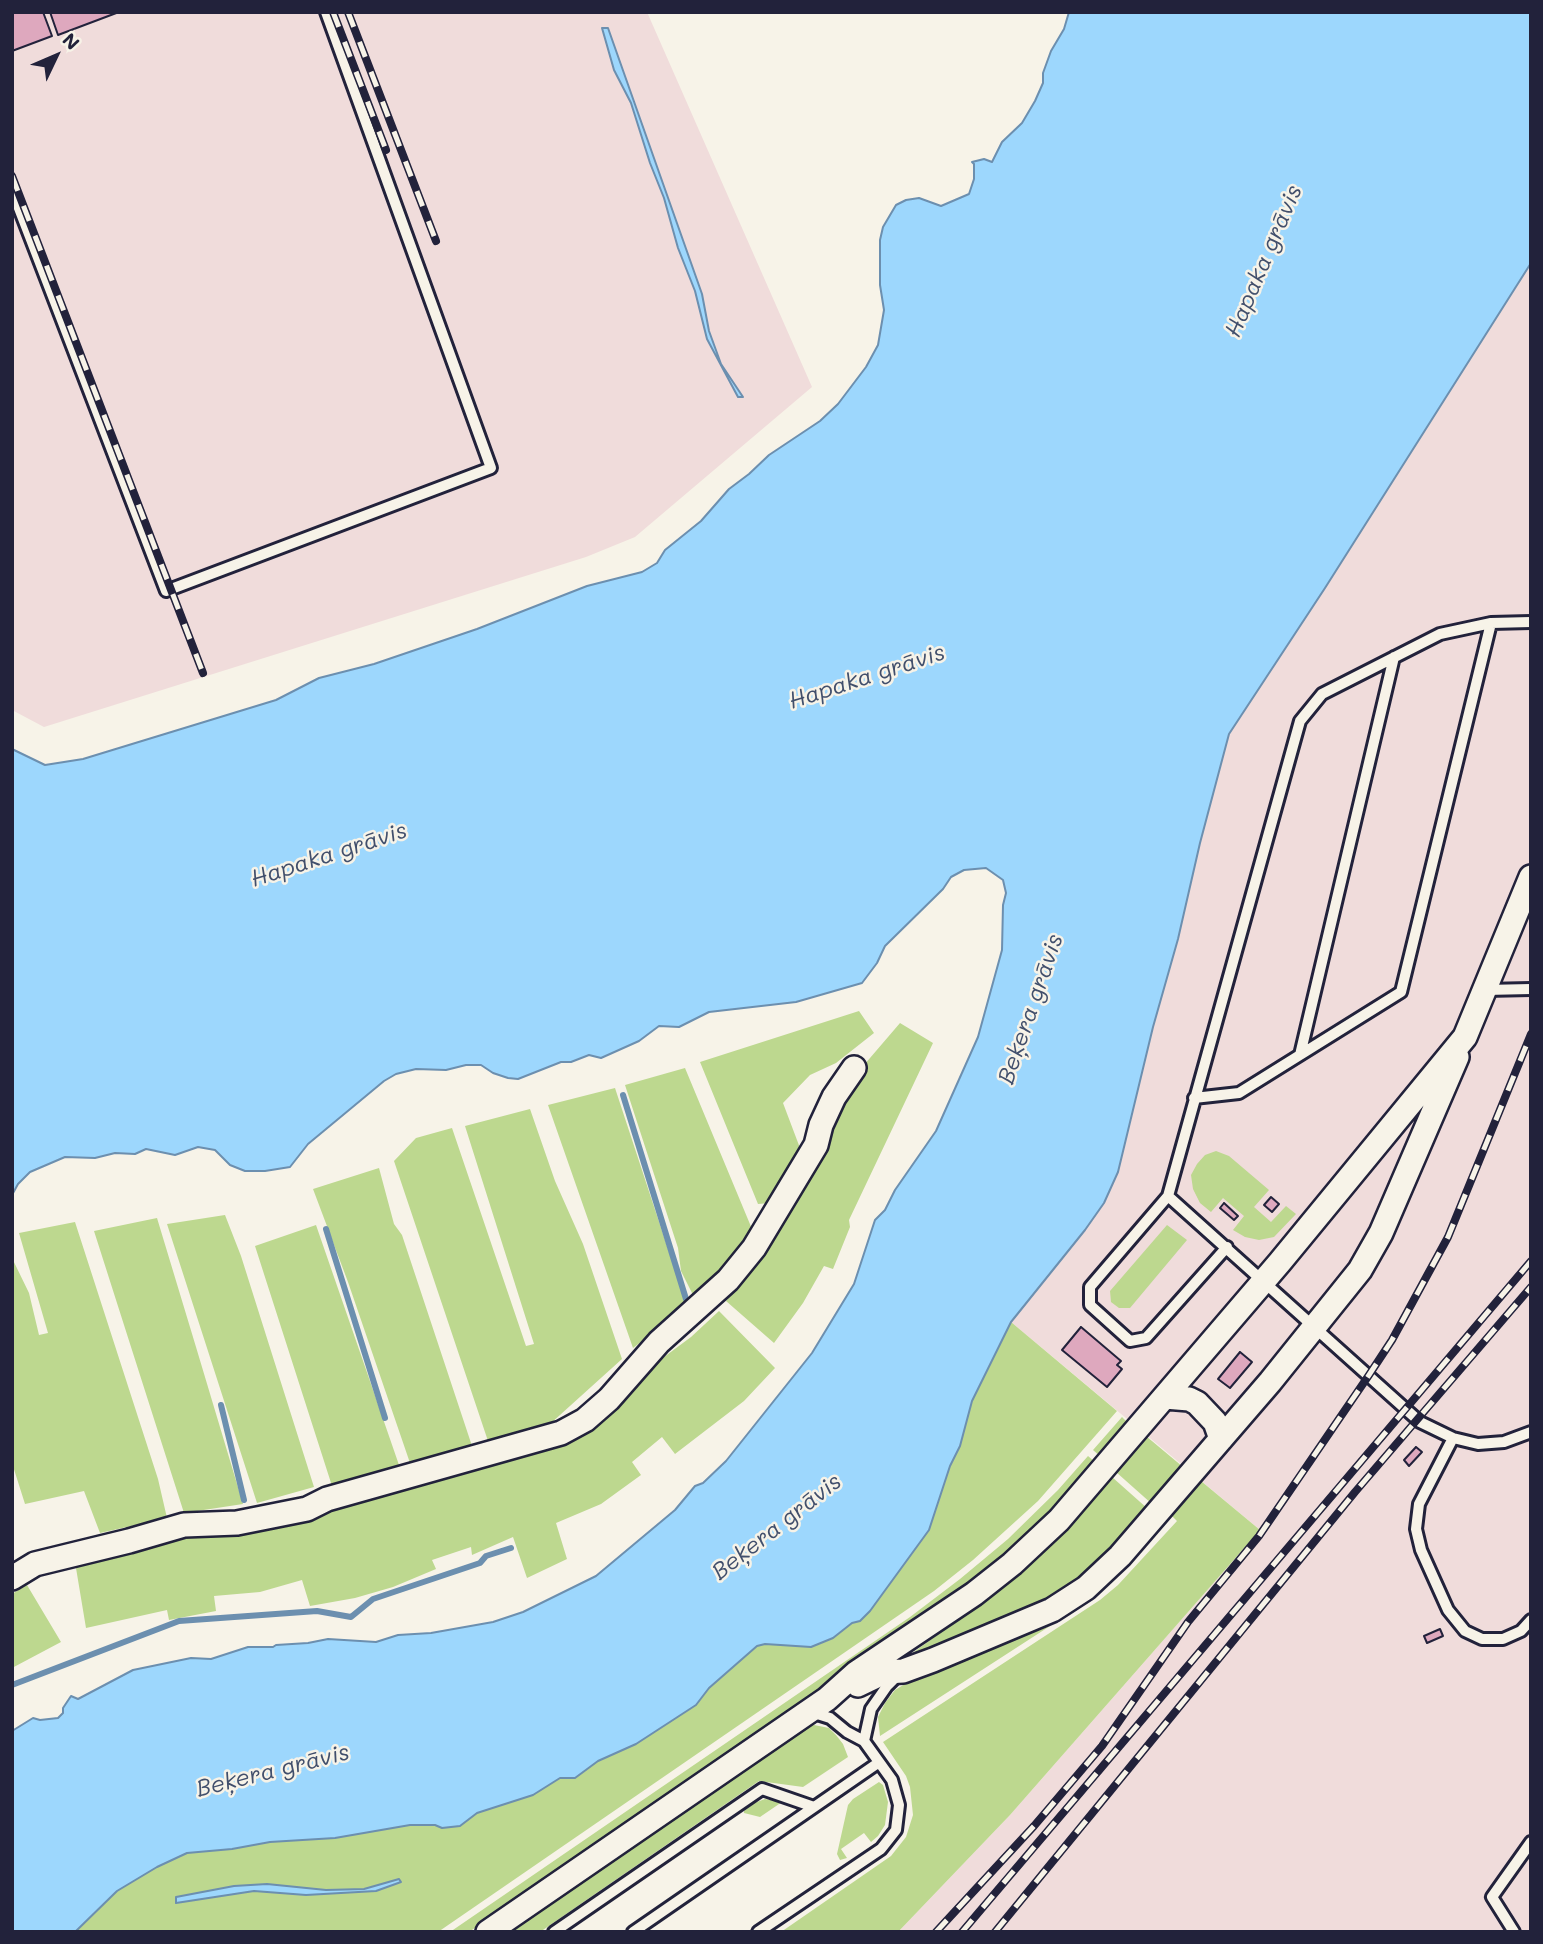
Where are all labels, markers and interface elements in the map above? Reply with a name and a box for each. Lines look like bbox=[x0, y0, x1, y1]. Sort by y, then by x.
north arrow bbox=[21, 21, 91, 91]
text: N bbox=[57, 27, 85, 55]
water label: Hapaka grāvis bbox=[1220, 181, 1308, 341]
water label: Hapaka grāvis bbox=[785, 639, 949, 715]
water label: Hapaka grāvis bbox=[247, 817, 411, 893]
water label: Beķera grāvis bbox=[992, 930, 1070, 1088]
water label: Beķera grāvis bbox=[707, 1468, 847, 1586]
water label: Beķera grāvis bbox=[194, 1739, 352, 1803]

